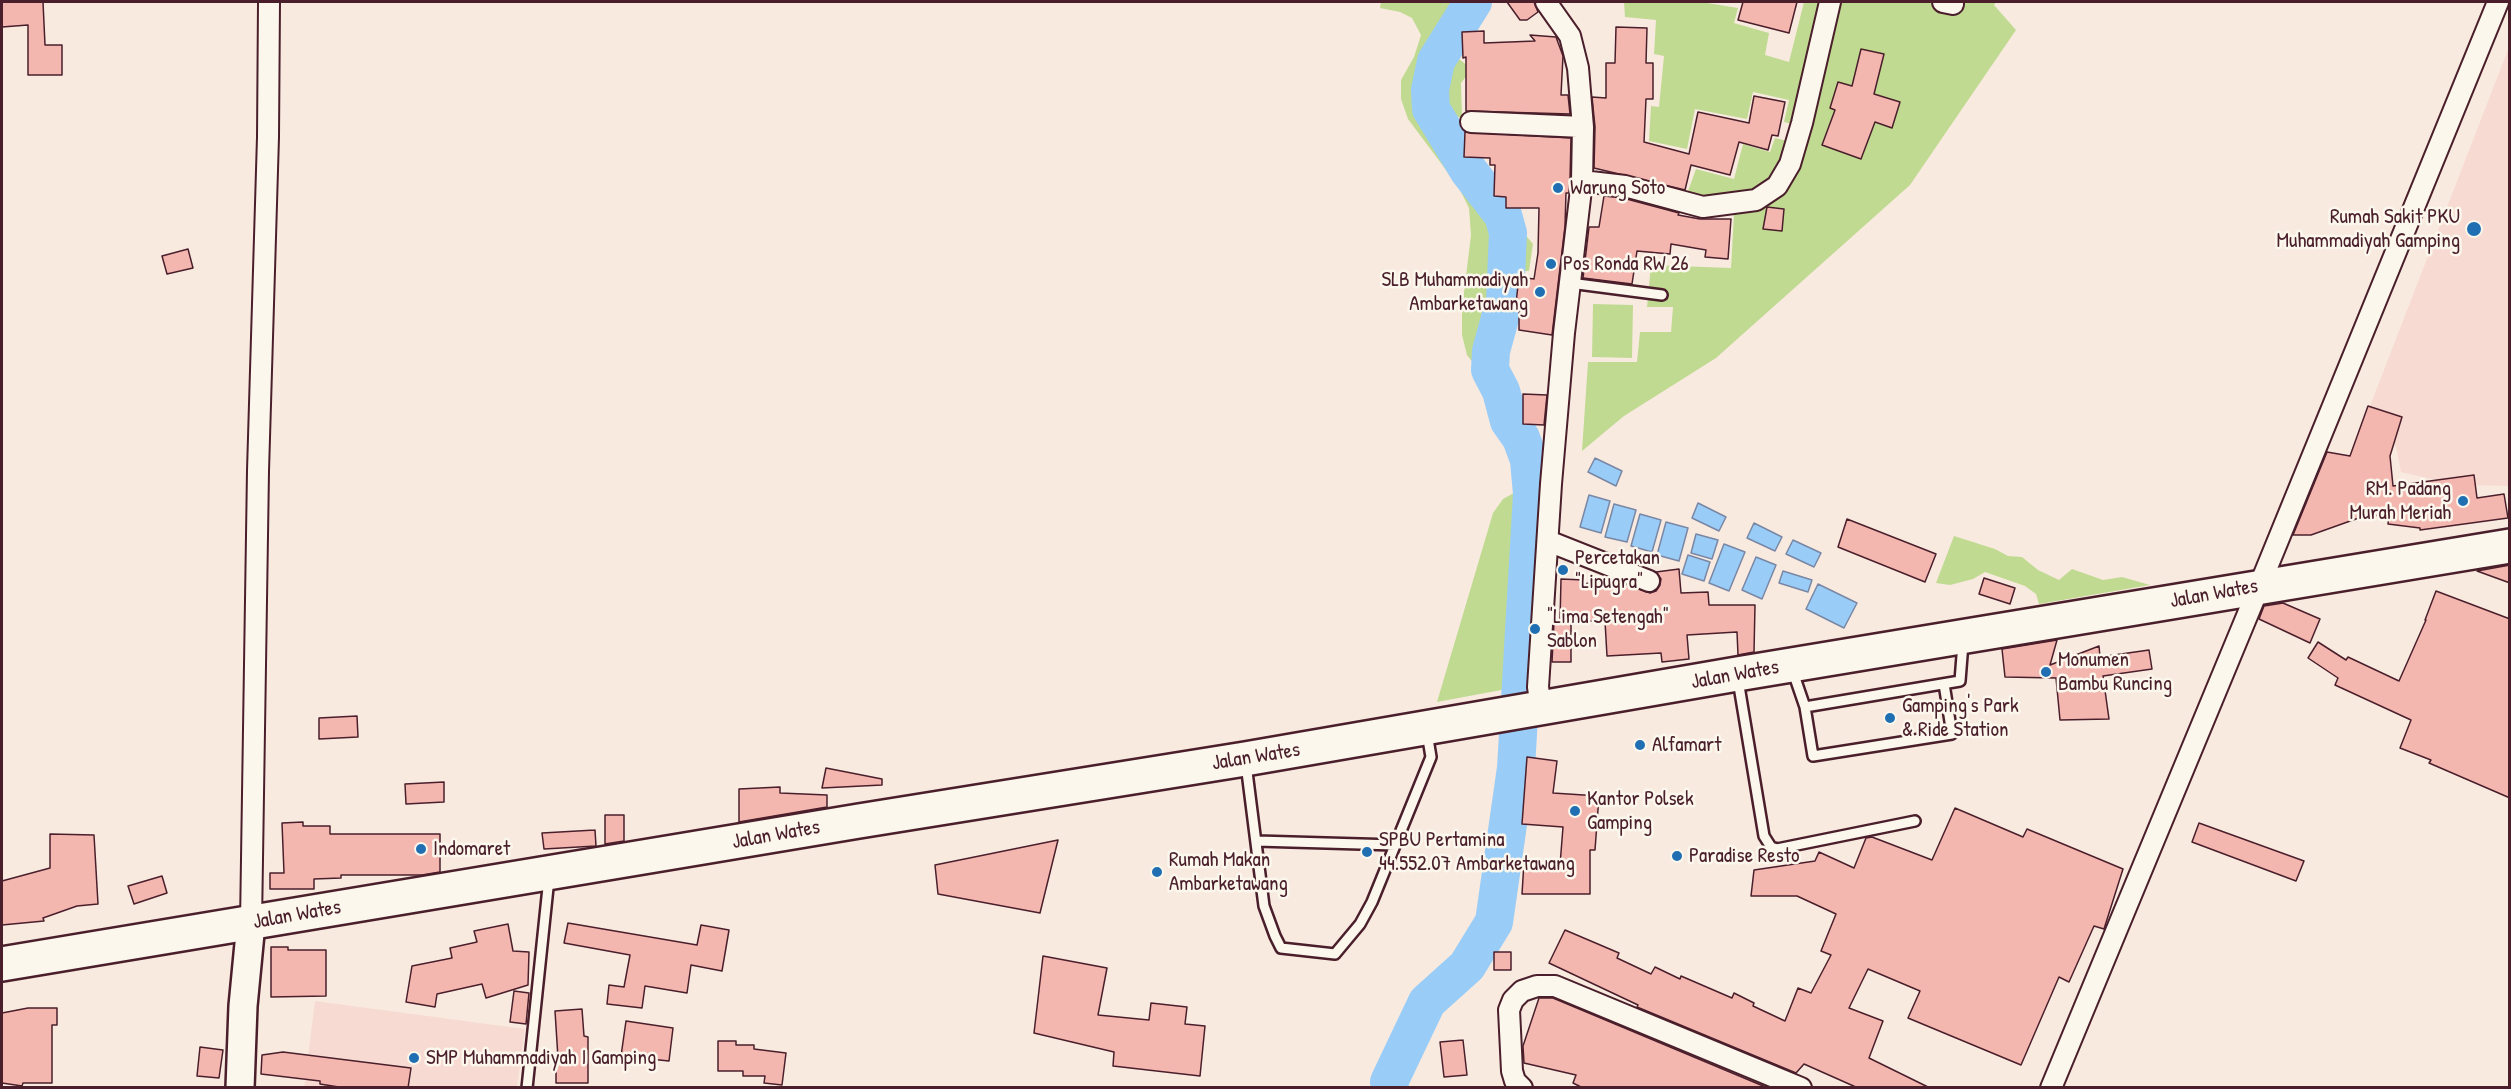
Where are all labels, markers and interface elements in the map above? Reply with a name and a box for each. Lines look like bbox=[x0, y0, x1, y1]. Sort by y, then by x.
place label: Warung Soto bbox=[1570, 175, 1665, 201]
marker: Warung Soto bbox=[1551, 181, 1565, 195]
place label: Rumah Sakit PKU Muhammadiyah Gamping bbox=[2276, 204, 2460, 254]
marker: Rumah Sakit PKU Muhammadiyah Gamping bbox=[2465, 220, 2483, 238]
place label: Pos Ronda RW 26 bbox=[1563, 251, 1689, 277]
marker: Pos Ronda RW 26 bbox=[1544, 257, 1558, 271]
place label: SLB Muhammadiyah Ambarketawang bbox=[1382, 267, 1528, 317]
marker: SLB Muhammadiyah Ambarketawang bbox=[1533, 285, 1547, 299]
place label: RM. Padang Murah Meriah bbox=[2349, 476, 2451, 526]
marker: RM. Padang Murah Meriah bbox=[2456, 494, 2470, 508]
place label: Percetakan "Lipugra" bbox=[1575, 545, 1660, 595]
marker: Percetakan "Lipugra" bbox=[1556, 563, 1570, 577]
street label: Jalan Wates bbox=[2168, 574, 2260, 614]
place label: "Lima Setengah" Sablon bbox=[1547, 604, 1669, 654]
marker: "Lima Setengah" Sablon bbox=[1528, 622, 1542, 636]
place label: Monumen Bambu Runcing bbox=[2058, 647, 2172, 697]
street label: Jalan Wates bbox=[1689, 655, 1781, 695]
marker: Monumen Bambu Runcing bbox=[2039, 665, 2053, 679]
place label: Gamping's Park & Ride Station bbox=[1902, 693, 2019, 743]
marker: Gamping's Park & Ride Station bbox=[1883, 711, 1897, 725]
place label: Alfamart bbox=[1652, 732, 1721, 758]
street label: Jalan Wates bbox=[1210, 738, 1302, 776]
marker: Alfamart bbox=[1633, 738, 1647, 752]
place label: Kantor Polsek Gamping bbox=[1587, 786, 1694, 836]
marker: Kantor Polsek Gamping bbox=[1568, 804, 1582, 818]
street label: Jalan Wates bbox=[730, 815, 822, 855]
place label: SPBU Pertamina 44.552.07 Ambarketawang bbox=[1379, 827, 1575, 877]
place label: Indomaret bbox=[433, 836, 510, 862]
marker: Indomaret bbox=[414, 842, 428, 856]
place label: Paradise Resto bbox=[1689, 843, 1799, 869]
marker: SPBU Pertamina 44.552.07 Ambarketawang bbox=[1360, 845, 1374, 859]
place label: Rumah Makan Ambarketawang bbox=[1169, 847, 1288, 897]
marker: Paradise Resto bbox=[1670, 849, 1684, 863]
marker: Rumah Makan Ambarketawang bbox=[1150, 865, 1164, 879]
street label: Jalan Wates bbox=[251, 895, 343, 935]
place label: SMP Muhammadiyah I Gamping bbox=[426, 1045, 656, 1071]
marker: SMP Muhammadiyah I Gamping bbox=[407, 1051, 421, 1065]

